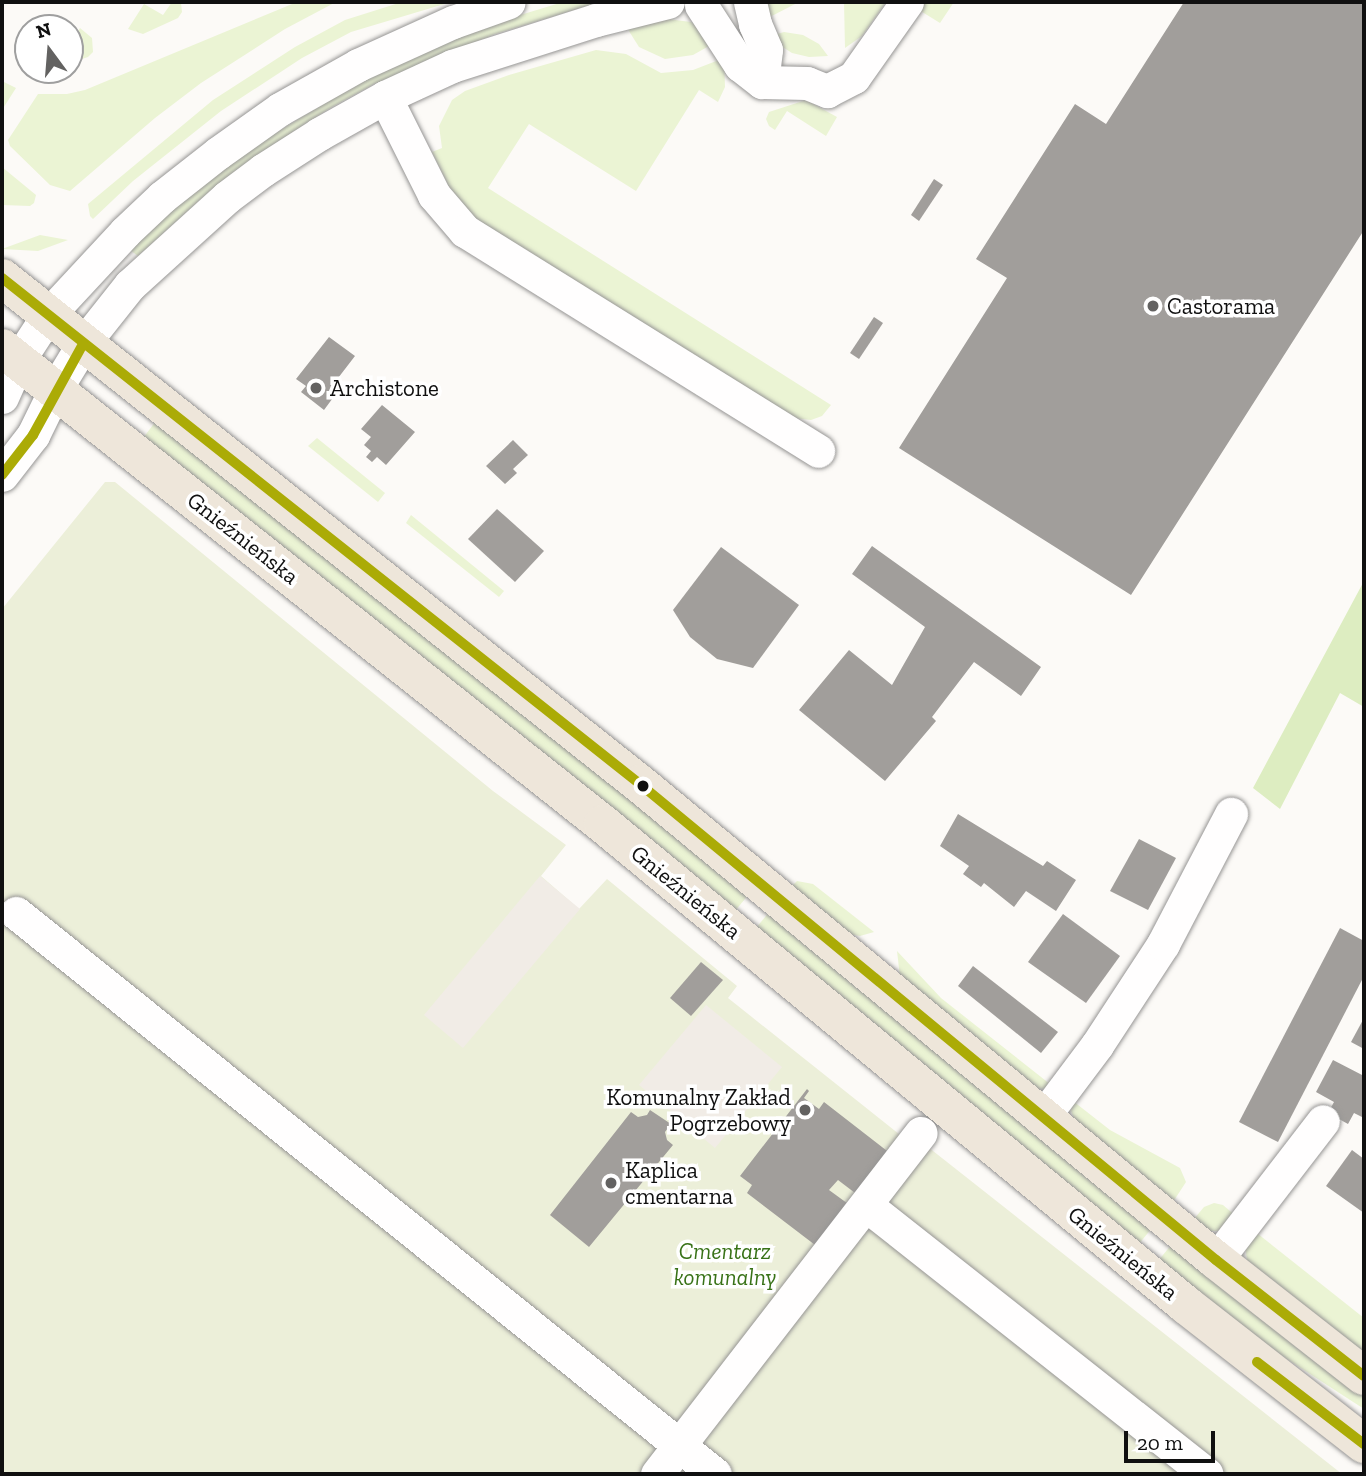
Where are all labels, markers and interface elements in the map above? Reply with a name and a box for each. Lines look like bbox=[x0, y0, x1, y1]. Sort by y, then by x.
north arrow bbox=[14, 14, 84, 84]
text: N bbox=[34, 17, 54, 43]
place label: Castorama bbox=[1167, 292, 1275, 320]
marker: Castorama bbox=[1145, 298, 1161, 314]
place label: Archistone bbox=[330, 374, 439, 402]
marker: Archistone bbox=[308, 380, 324, 396]
street label: Gnieźnieńska bbox=[182, 486, 304, 590]
unlabelled marker bbox=[636, 779, 650, 793]
street label: Gnieźnieńska bbox=[625, 839, 747, 945]
place label: Komunalny Zakład Pogrzebowy bbox=[606, 1083, 791, 1137]
marker: Komunalny Zakład Pogrzebowy bbox=[797, 1102, 813, 1118]
place label: Kaplica cmentarna bbox=[625, 1156, 733, 1210]
marker: Kaplica cmentarna bbox=[603, 1175, 619, 1191]
street label: Gnieźnieńska bbox=[1062, 1200, 1184, 1306]
park label: Cmentarz komunalny bbox=[674, 1237, 776, 1291]
scale bar bbox=[1128, 1416, 1219, 1460]
text: 20 m bbox=[1137, 1430, 1183, 1455]

